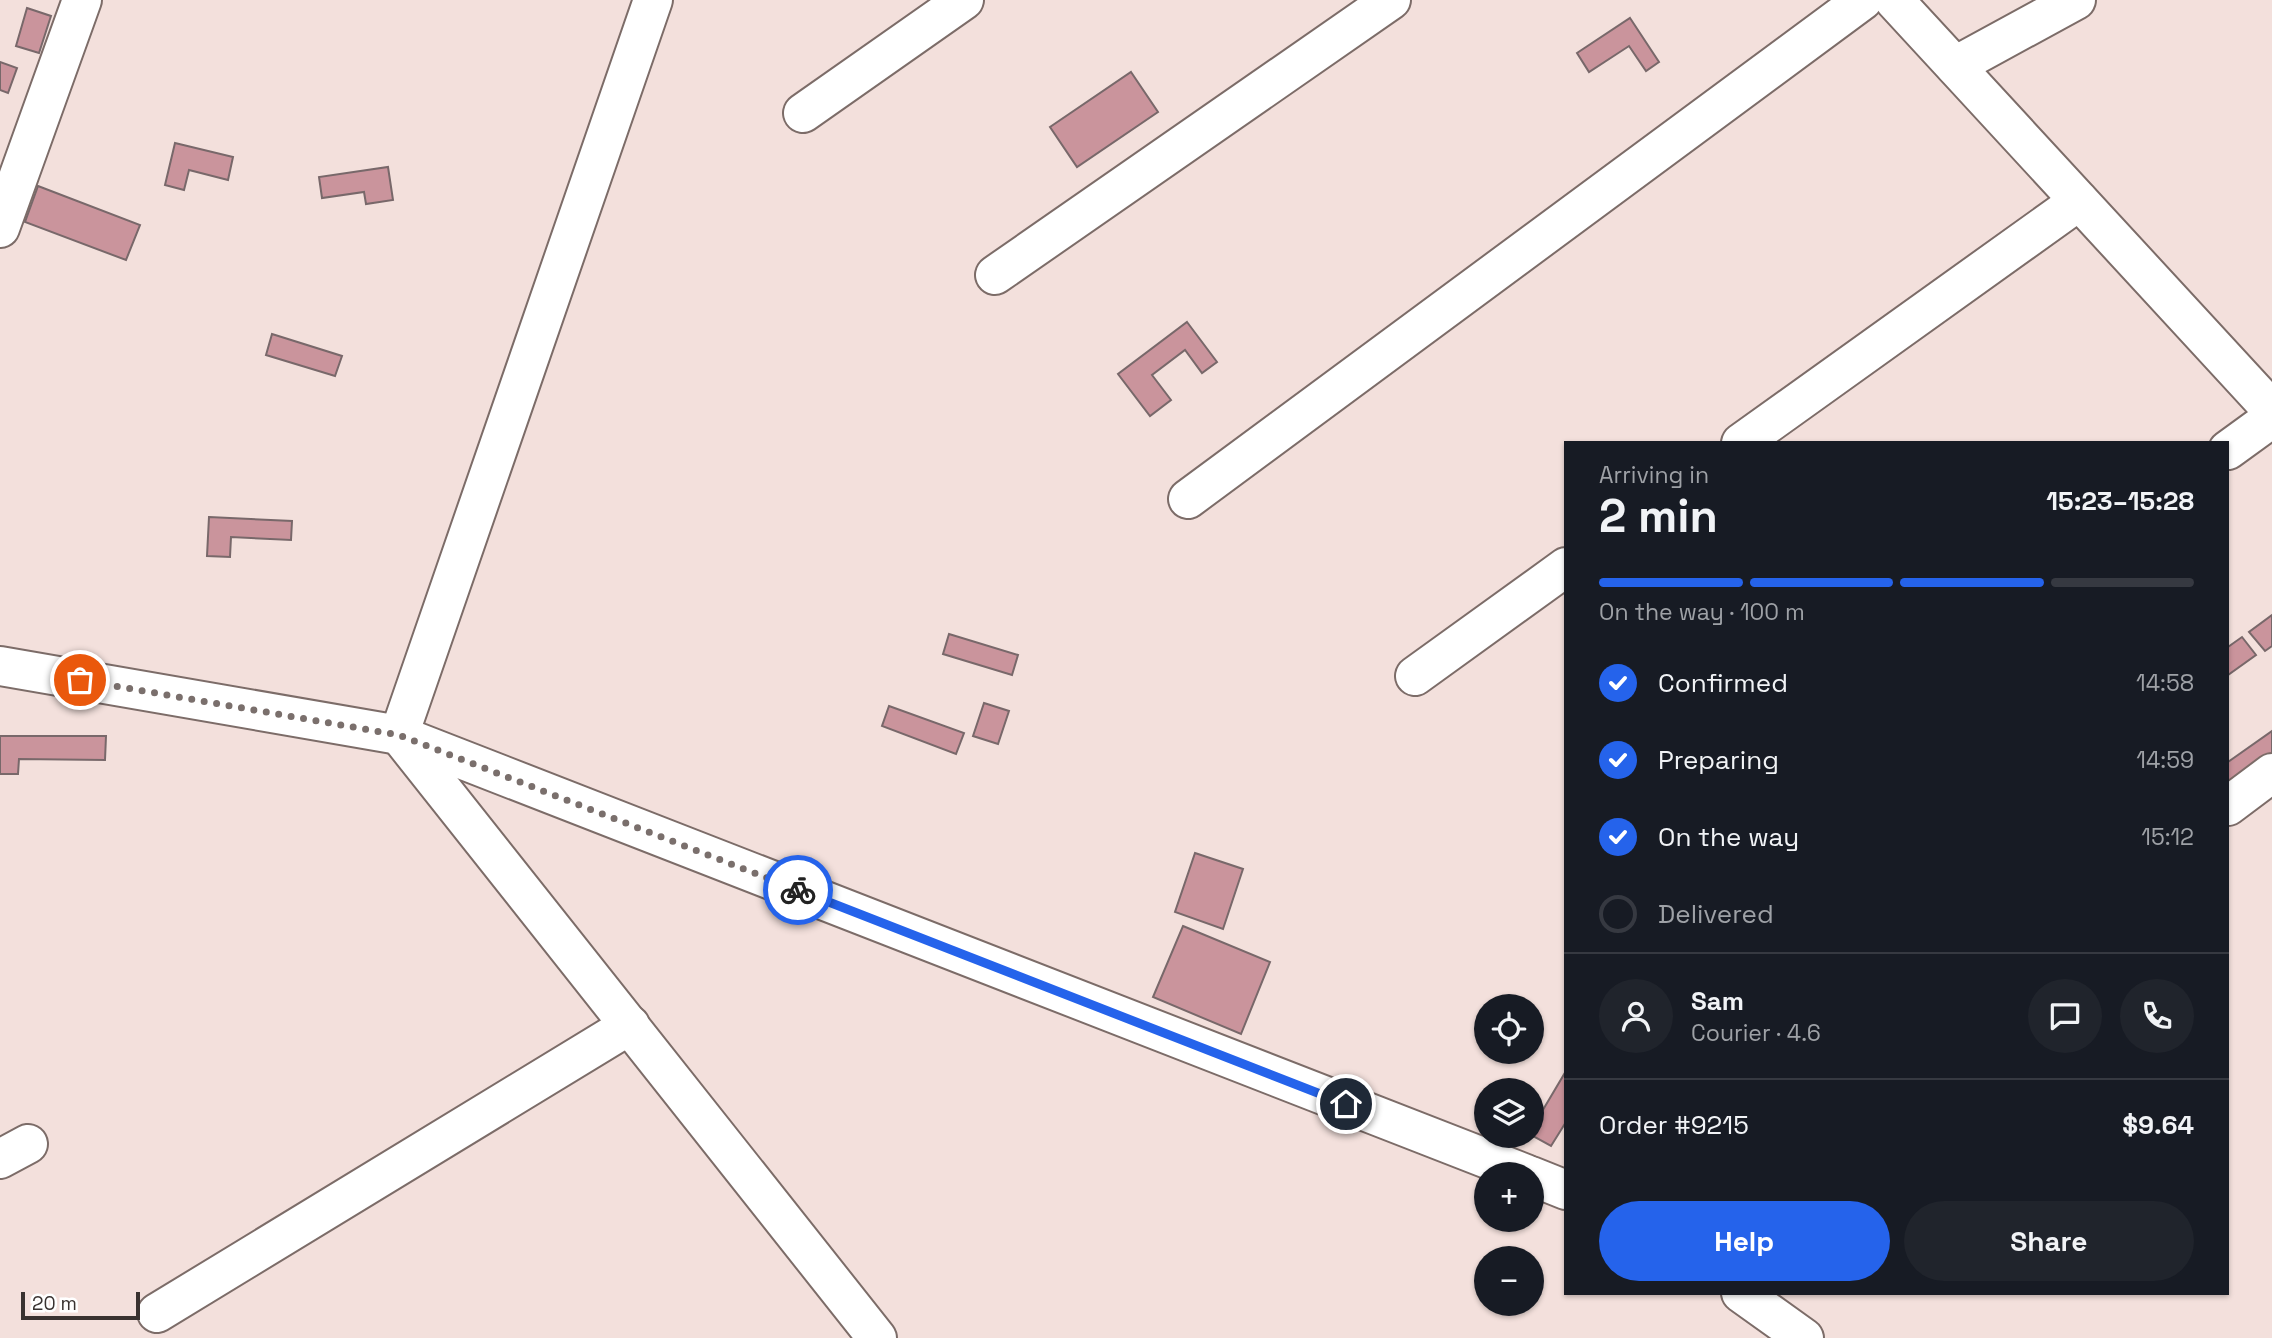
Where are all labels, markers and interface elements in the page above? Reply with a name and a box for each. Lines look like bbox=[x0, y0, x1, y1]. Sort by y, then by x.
text: Arriving in bbox=[1599, 460, 1709, 490]
text: 15:23–15:28 bbox=[2046, 484, 2194, 518]
text: 2 min bbox=[1599, 487, 1718, 545]
text: On the way · 100 m bbox=[1599, 597, 1805, 627]
pin bbox=[50, 650, 110, 710]
icon: bag bbox=[61, 661, 99, 699]
icon: check bbox=[1599, 664, 1637, 702]
text: Confirmed bbox=[1658, 666, 1788, 700]
text: 14:58 bbox=[2136, 668, 2194, 698]
icon: check bbox=[1599, 741, 1637, 779]
text: Preparing bbox=[1658, 743, 1779, 777]
text: 14:59 bbox=[2136, 745, 2194, 775]
icon: check bbox=[1599, 818, 1637, 856]
text: On the way bbox=[1658, 820, 1799, 854]
text: 15:12 bbox=[2141, 822, 2194, 852]
courier bbox=[763, 855, 833, 925]
icon: bike bbox=[779, 871, 817, 909]
text: Delivered bbox=[1658, 897, 1774, 931]
button: person bbox=[1599, 979, 1673, 1053]
button: chat bbox=[2028, 979, 2102, 1053]
button: phone bbox=[2120, 979, 2194, 1053]
text: Sam bbox=[1691, 984, 1744, 1018]
map controls bbox=[1474, 994, 1544, 1316]
button: locate bbox=[1474, 994, 1544, 1064]
text: Courier · 4.6 bbox=[1691, 1018, 1821, 1048]
pin bbox=[1316, 1074, 1376, 1134]
button: layers bbox=[1474, 1078, 1544, 1148]
icon: home bbox=[1327, 1085, 1365, 1123]
text: Order #9215 bbox=[1599, 1108, 1749, 1142]
text: $9.64 bbox=[2122, 1108, 2194, 1142]
button: + bbox=[1474, 1162, 1544, 1232]
button: Help bbox=[1599, 1201, 1890, 1281]
button: Share bbox=[1904, 1201, 2194, 1281]
button: − bbox=[1474, 1246, 1544, 1316]
scale bar bbox=[21, 1289, 140, 1321]
text: 20 m bbox=[32, 1291, 77, 1316]

